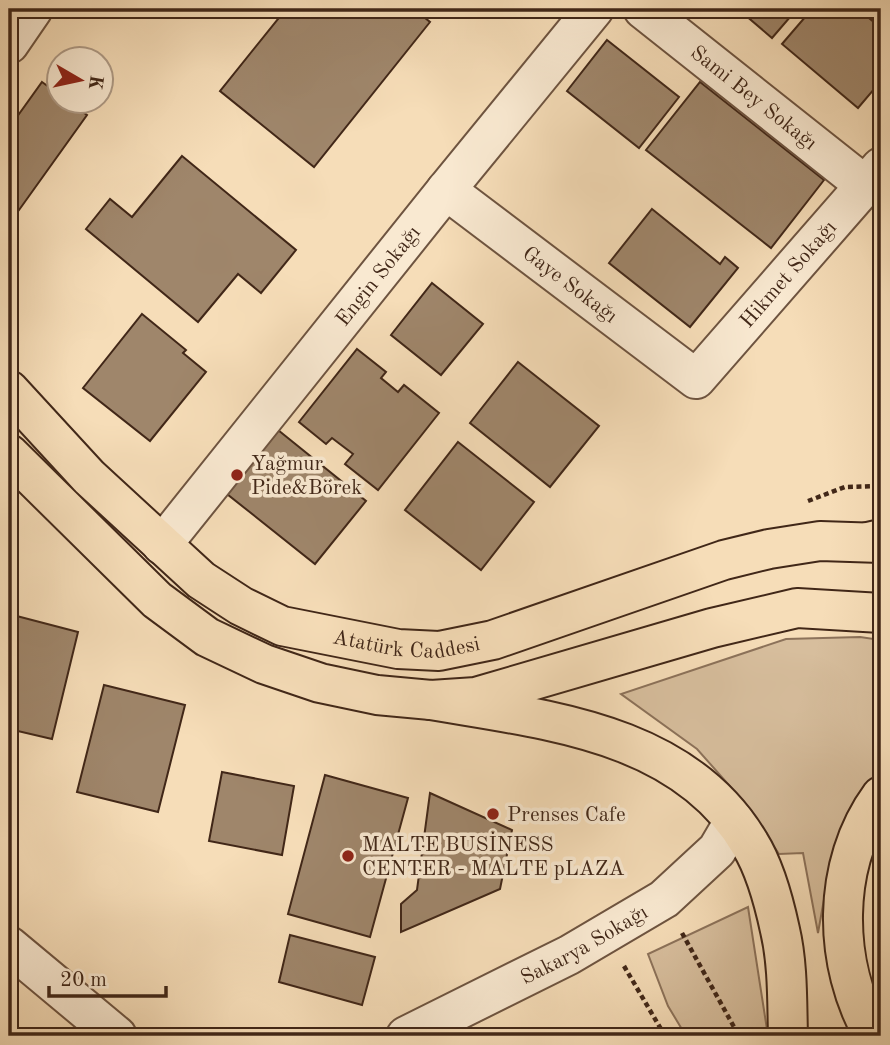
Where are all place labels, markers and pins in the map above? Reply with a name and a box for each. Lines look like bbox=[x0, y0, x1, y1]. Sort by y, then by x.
place label: Yağmur Pide&Börek bbox=[251, 454, 362, 499]
marker: Yağmur Pide&Börek bbox=[229, 467, 245, 483]
place label: Prenses Cafe bbox=[507, 805, 626, 826]
marker: Prenses Cafe bbox=[485, 806, 501, 822]
place label: MALTE BUSİNESS CENTER - MALTE pLAZA bbox=[362, 831, 625, 880]
marker: MALTE BUSİNESS CENTER - MALTE pLAZA bbox=[340, 848, 356, 864]

